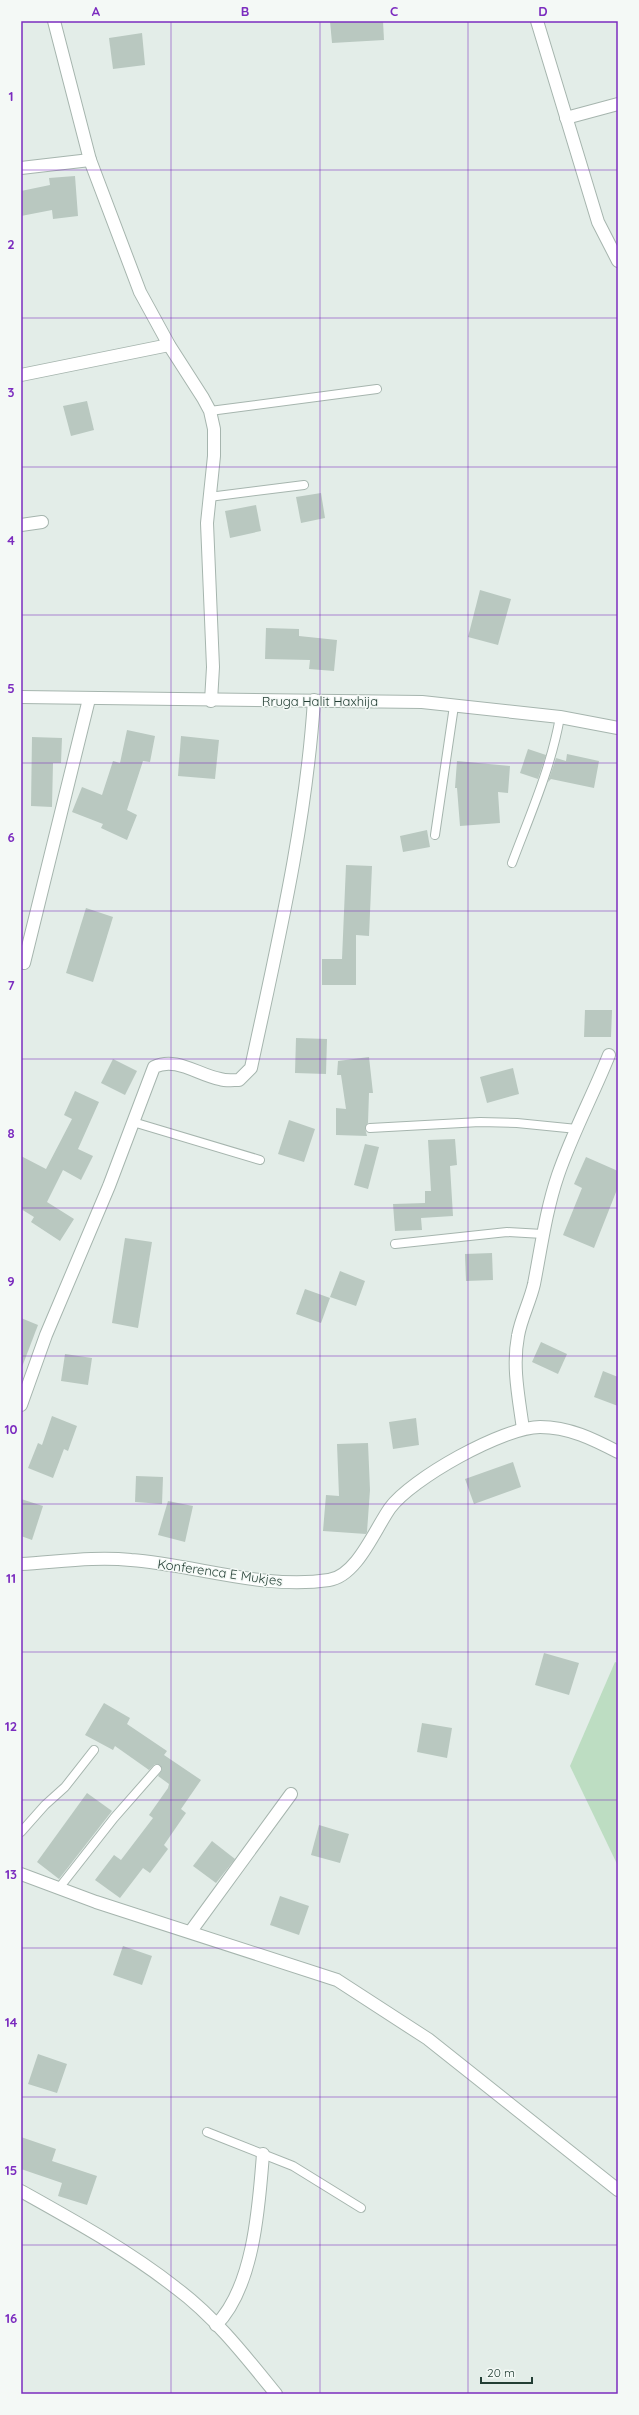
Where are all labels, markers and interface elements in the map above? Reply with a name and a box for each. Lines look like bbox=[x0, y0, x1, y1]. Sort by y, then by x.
text: A bbox=[92, 3, 101, 19]
text: B bbox=[241, 3, 249, 19]
text: C bbox=[390, 3, 398, 19]
text: D bbox=[538, 3, 548, 19]
text: 1 bbox=[8, 88, 14, 104]
text: 2 bbox=[7, 236, 15, 252]
text: 3 bbox=[8, 384, 15, 400]
text: 4 bbox=[7, 532, 15, 548]
text: 5 bbox=[7, 680, 15, 696]
street label: Rruga Halit Haxhija bbox=[262, 693, 378, 709]
text: 6 bbox=[7, 829, 15, 845]
text: 7 bbox=[7, 977, 15, 993]
text: 8 bbox=[7, 1125, 15, 1141]
text: 9 bbox=[7, 1273, 15, 1289]
text: 10 bbox=[4, 1421, 18, 1437]
street label: Konferenca E Mukjes bbox=[156, 1555, 284, 1589]
text: 11 bbox=[6, 1570, 16, 1586]
text: 12 bbox=[5, 1718, 17, 1734]
text: 13 bbox=[5, 1866, 17, 1882]
text: 14 bbox=[5, 2014, 18, 2030]
text: 15 bbox=[5, 2162, 17, 2178]
text: 16 bbox=[5, 2310, 17, 2326]
scale bar bbox=[481, 2359, 532, 2385]
text: 20 m bbox=[487, 2365, 515, 2380]

